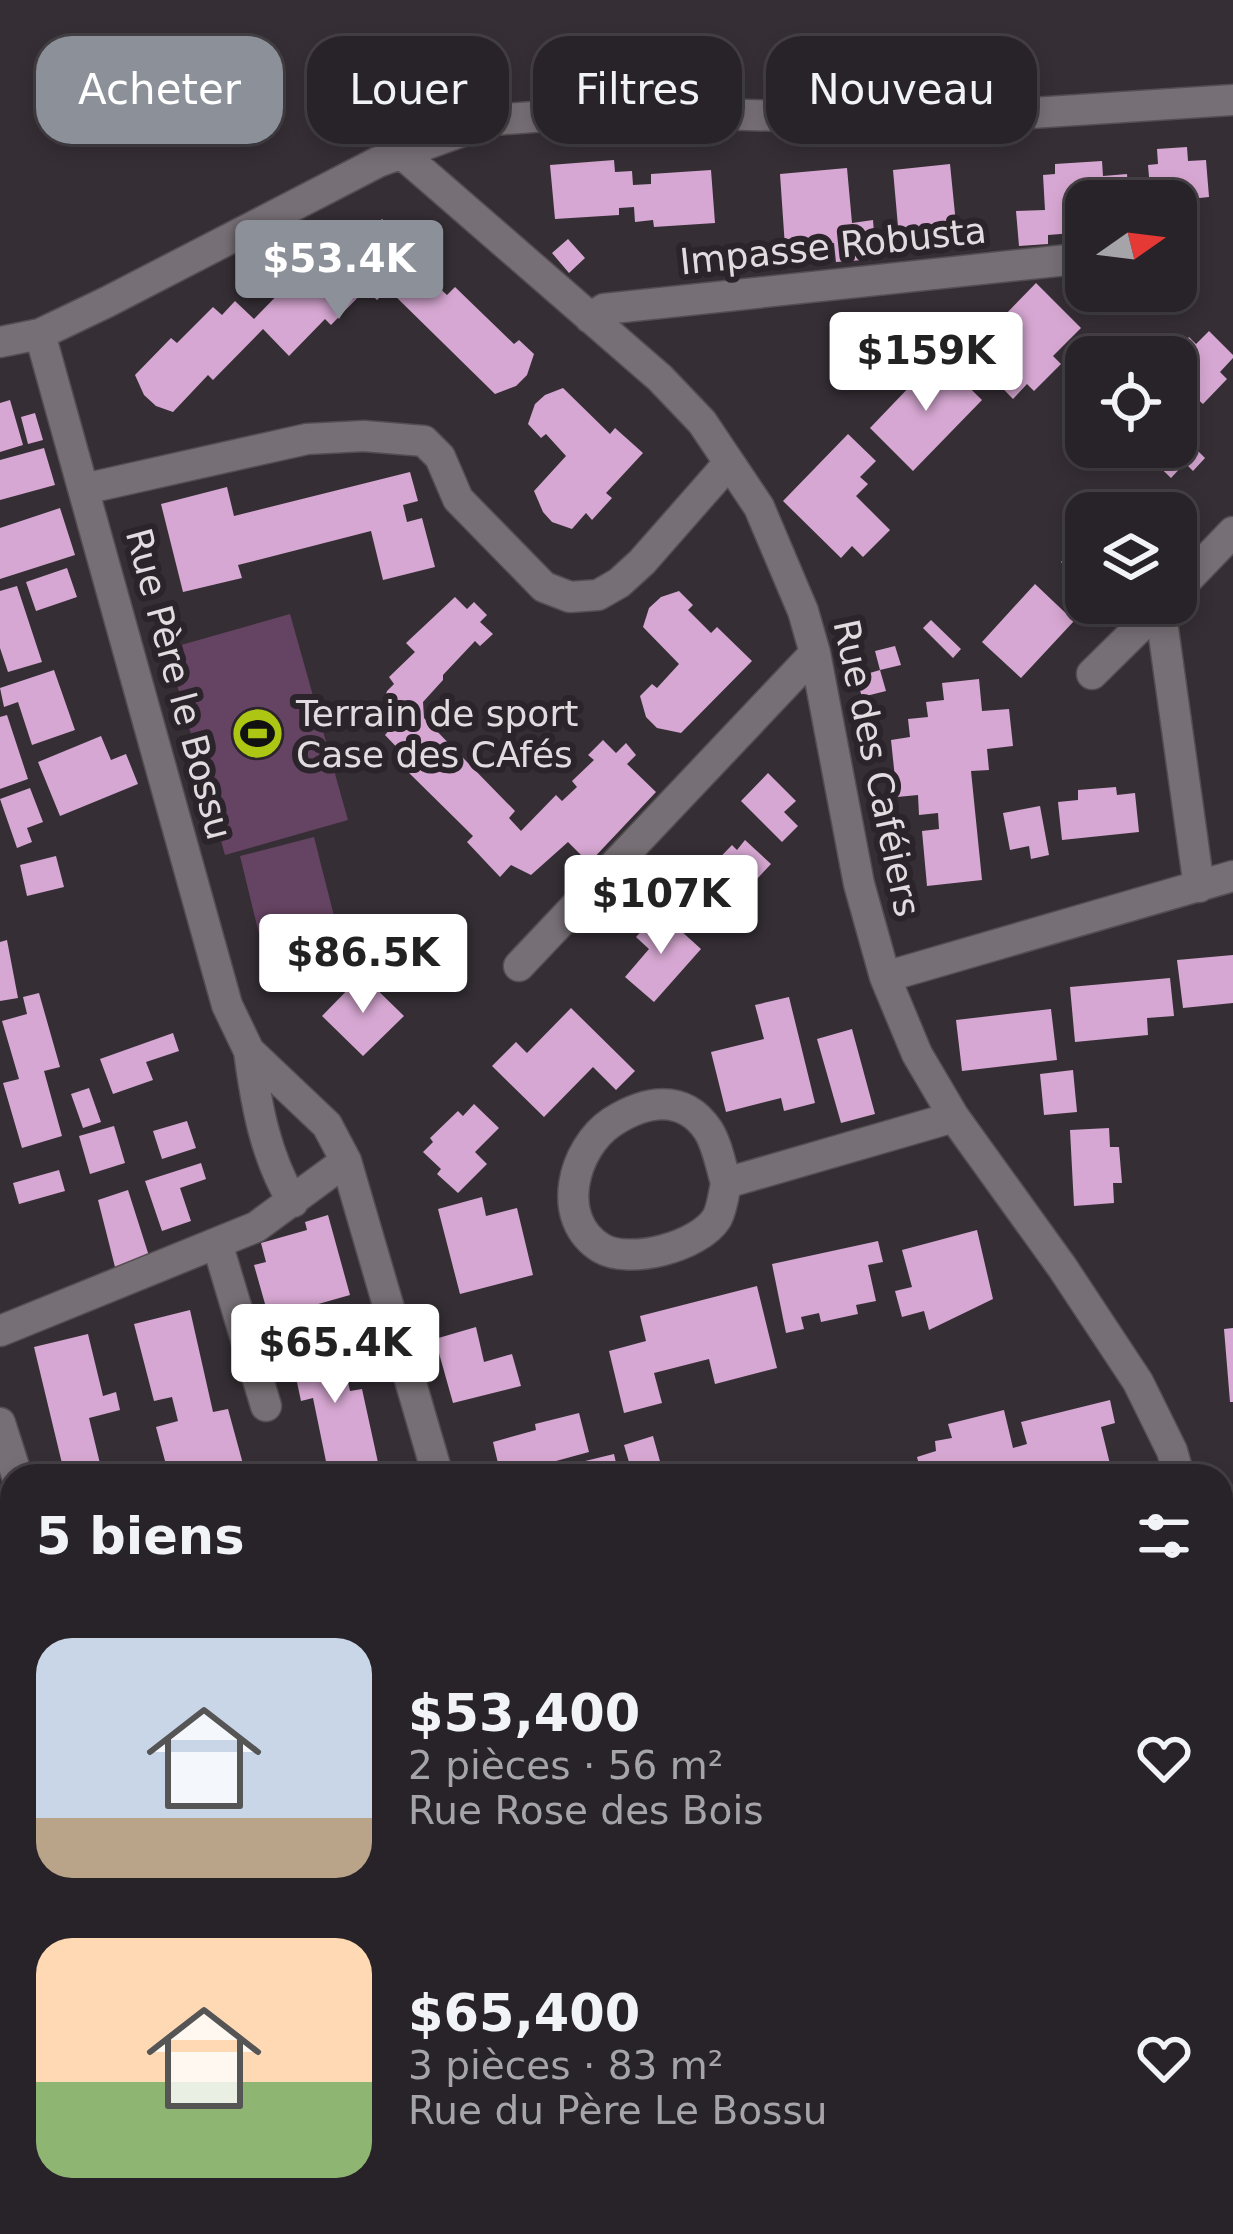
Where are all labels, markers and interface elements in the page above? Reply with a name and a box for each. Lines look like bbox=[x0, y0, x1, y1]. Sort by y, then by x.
chip: Acheter bbox=[36, 36, 283, 144]
chip: Louer bbox=[307, 36, 509, 144]
chip: Filtres bbox=[533, 36, 742, 144]
chip: Nouveau bbox=[766, 36, 1037, 144]
north arrow bbox=[1065, 180, 1197, 312]
map controls bbox=[1065, 180, 1197, 624]
street label: Impasse Robusta bbox=[678, 210, 988, 282]
pin: $53.4K bbox=[241, 220, 437, 322]
text: $53.4K bbox=[262, 236, 416, 281]
pin: $159K bbox=[842, 312, 1010, 414]
text: $159K bbox=[857, 328, 995, 373]
button: locate bbox=[1065, 336, 1197, 468]
button: layers bbox=[1065, 492, 1197, 624]
street label: Rue Père le Bossu bbox=[118, 524, 240, 844]
street label: Rue des Caféiers bbox=[825, 616, 929, 920]
place label: Terrain de sport Case des CAfés bbox=[295, 693, 578, 775]
sports icon: Terrain de sport Case des CAfés bbox=[229, 706, 285, 762]
pin: $107K bbox=[577, 855, 745, 957]
text: $107K bbox=[592, 871, 730, 916]
pin: $86.5K bbox=[265, 914, 461, 1016]
text: $86.5K bbox=[286, 930, 440, 975]
pin: $65.4K bbox=[237, 1304, 433, 1406]
text: $65.4K bbox=[258, 1320, 412, 1365]
icon: filters bbox=[1131, 1503, 1197, 1569]
text: 5 biens bbox=[36, 1507, 244, 1566]
text: $53,400 bbox=[408, 1684, 640, 1743]
icon: home bbox=[132, 1686, 276, 1830]
icon: heart bbox=[1131, 1725, 1197, 1791]
text: 2 pièces · 56 m² bbox=[408, 1743, 723, 1788]
text: Rue Rose des Bois bbox=[408, 1788, 764, 1833]
text: $65,400 bbox=[408, 1984, 640, 2043]
icon: home bbox=[132, 1986, 276, 2130]
icon: heart bbox=[1131, 2025, 1197, 2091]
text: 3 pièces · 83 m² bbox=[408, 2043, 723, 2088]
text: Rue du Père Le Bossu bbox=[408, 2088, 827, 2133]

